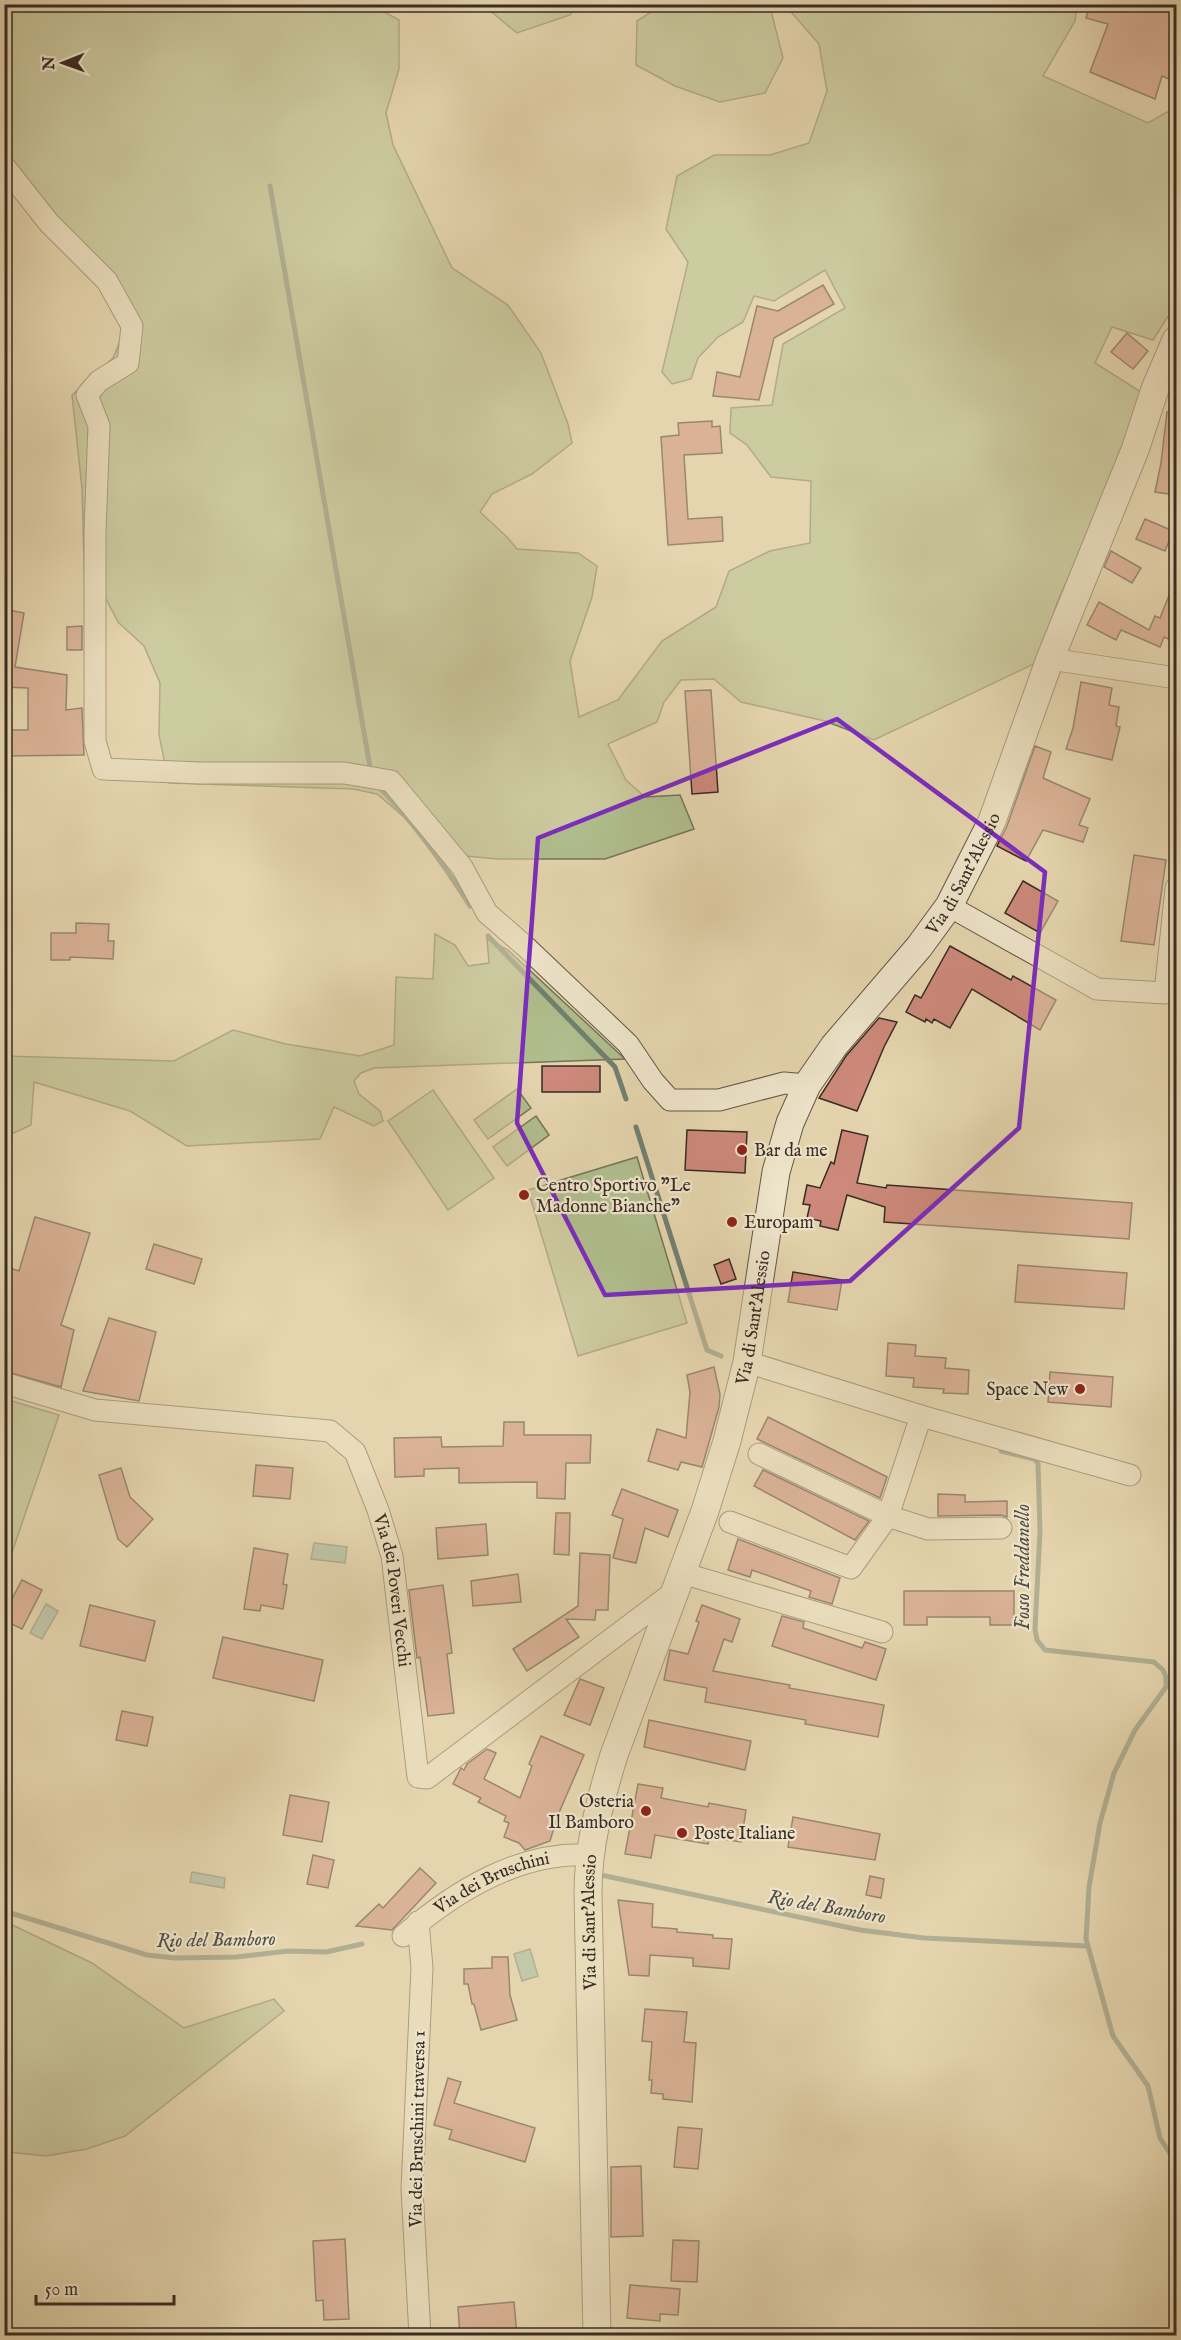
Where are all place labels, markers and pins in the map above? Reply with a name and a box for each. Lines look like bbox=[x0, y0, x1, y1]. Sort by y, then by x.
place label: Bar da me bbox=[754, 1140, 828, 1163]
marker: Bar da me bbox=[735, 1143, 749, 1157]
place label: Centro Sportivo "Le Madonne Bianche" bbox=[536, 1175, 691, 1219]
marker: Centro Sportivo "Le Madonne Bianche" bbox=[517, 1188, 531, 1202]
place label: Europam bbox=[744, 1212, 814, 1235]
marker: Europam bbox=[725, 1215, 739, 1229]
place label: Space New bbox=[986, 1379, 1069, 1402]
marker: Space New bbox=[1073, 1382, 1087, 1396]
place label: Osteria Il Bamboro bbox=[548, 1791, 634, 1835]
marker: Osteria Il Bamboro bbox=[639, 1804, 653, 1818]
place label: Poste Italiane bbox=[694, 1823, 795, 1846]
marker: Poste Italiane bbox=[675, 1826, 689, 1840]

